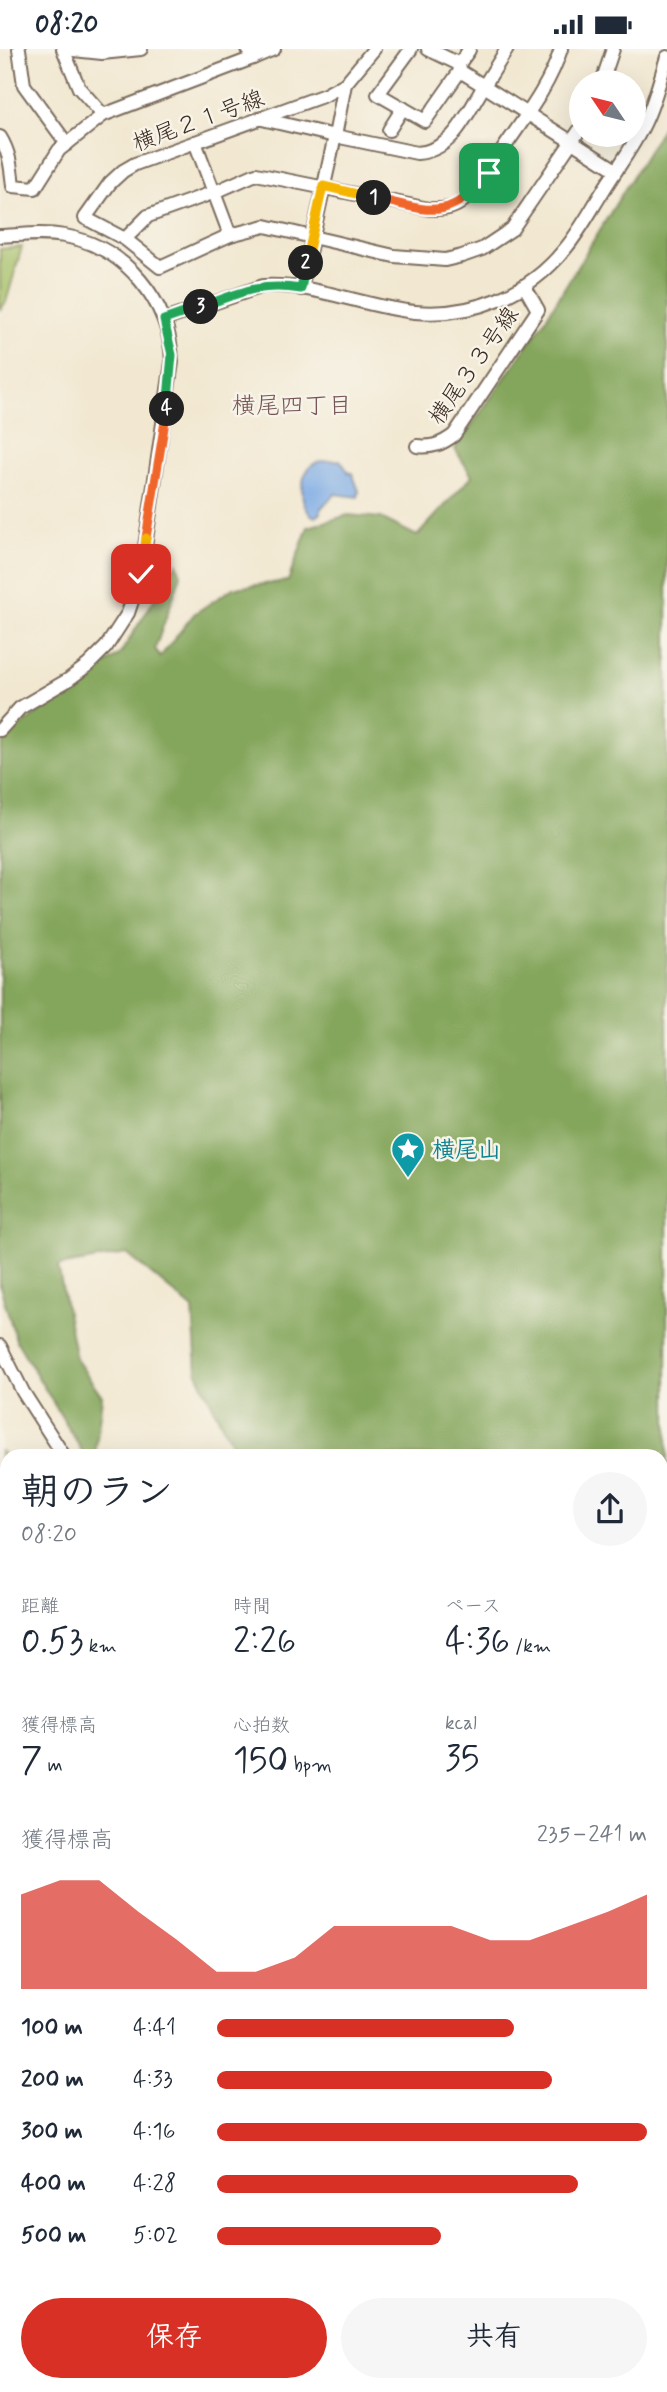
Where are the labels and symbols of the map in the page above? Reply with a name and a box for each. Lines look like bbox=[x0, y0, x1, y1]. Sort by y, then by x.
north arrow bbox=[569, 70, 646, 147]
street label: 横尾２１号線 bbox=[129, 84, 269, 160]
pin bbox=[459, 143, 519, 203]
pin: 1 bbox=[356, 181, 392, 215]
pin: 2 bbox=[288, 245, 324, 281]
pin: 3 bbox=[184, 289, 218, 325]
street label: 横尾３３号線 bbox=[423, 301, 527, 431]
pin: 4 bbox=[150, 391, 184, 427]
district label: 横尾四丁目 bbox=[232, 391, 352, 422]
pin bbox=[111, 544, 171, 604]
place icon: 横尾山 bbox=[389, 1130, 427, 1179]
place label: 横尾山 bbox=[432, 1136, 501, 1166]

